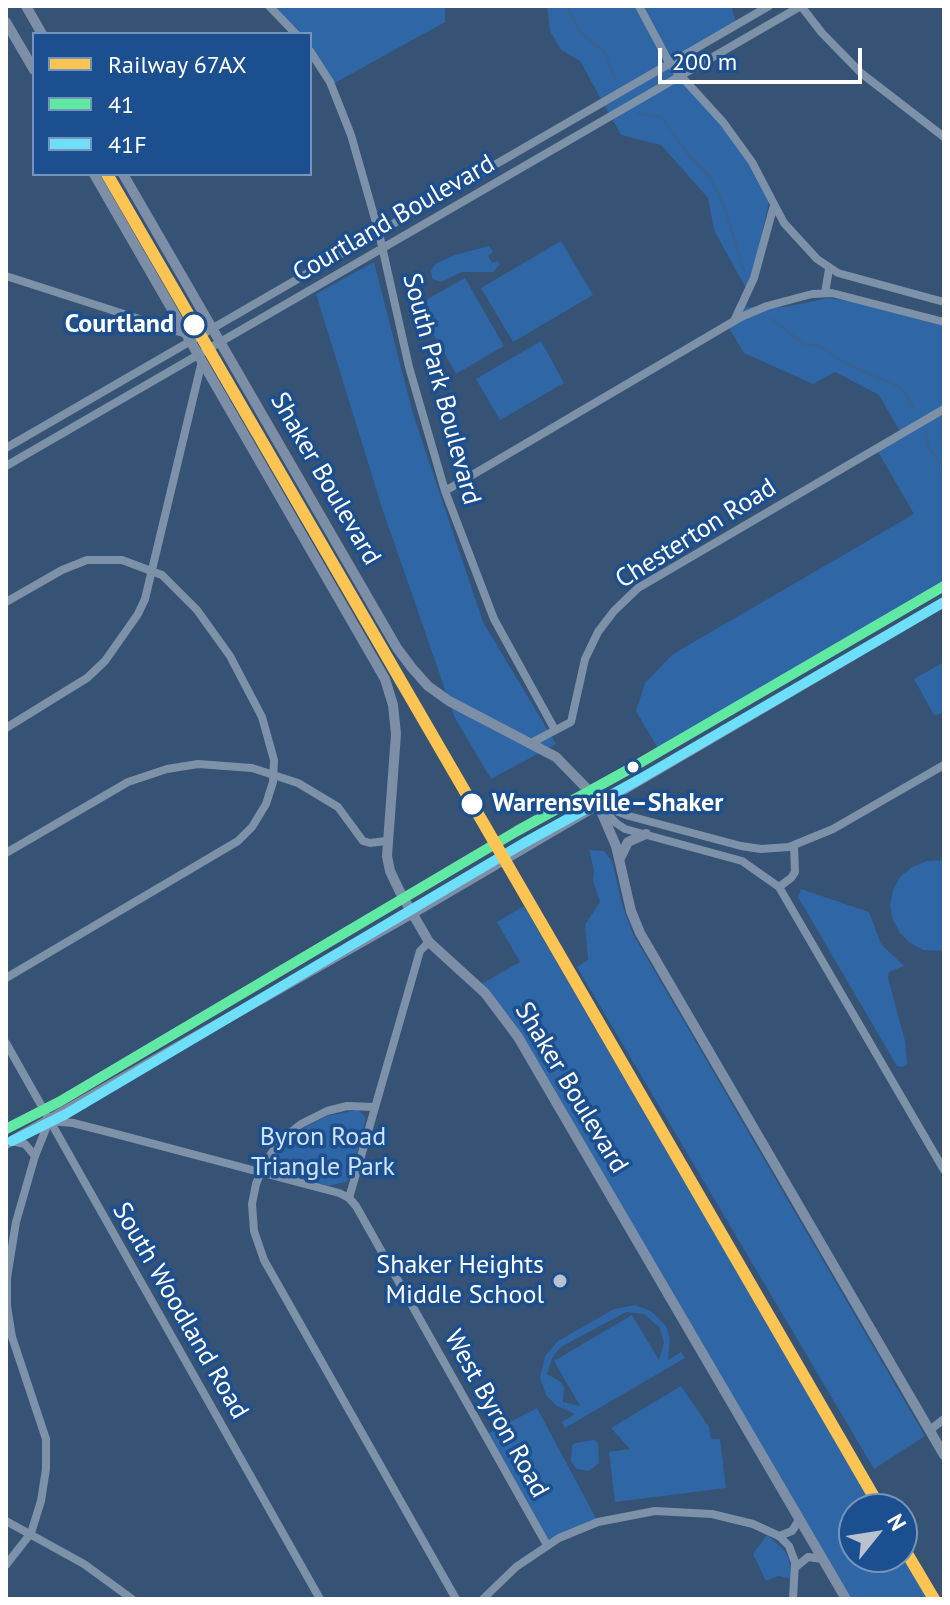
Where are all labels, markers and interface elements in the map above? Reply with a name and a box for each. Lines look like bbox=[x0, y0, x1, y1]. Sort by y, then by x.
legend bbox=[32, 32, 312, 176]
scale bar bbox=[662, 32, 866, 82]
text: 200 m bbox=[672, 46, 737, 77]
text: Railway 67AX bbox=[108, 49, 247, 80]
text: 41 bbox=[108, 89, 134, 120]
text: 41F bbox=[108, 129, 147, 160]
street label: Courtland Boulevard bbox=[288, 149, 500, 289]
street label: South Park Boulevard bbox=[395, 270, 487, 508]
place label: Courtland bbox=[65, 309, 174, 341]
marker: Courtland bbox=[181, 312, 207, 338]
street label: Shaker Boulevard bbox=[263, 387, 387, 571]
street label: Chesterton Road bbox=[610, 472, 782, 596]
unlabelled marker bbox=[625, 759, 641, 775]
place label: Warrensville–Shaker bbox=[492, 788, 723, 820]
marker: Warrensville–Shaker bbox=[459, 791, 485, 817]
street label: Shaker Boulevard bbox=[508, 997, 634, 1179]
park label: Byron Road Triangle Park bbox=[251, 1122, 395, 1184]
street label: South Woodland Road bbox=[105, 1197, 255, 1425]
place label: Shaker Heights Middle School bbox=[376, 1250, 544, 1312]
marker: Shaker Heights Middle School bbox=[551, 1272, 569, 1290]
street label: West Byron Road bbox=[437, 1325, 555, 1503]
north arrow bbox=[838, 1493, 918, 1573]
text: N bbox=[881, 1509, 913, 1535]

